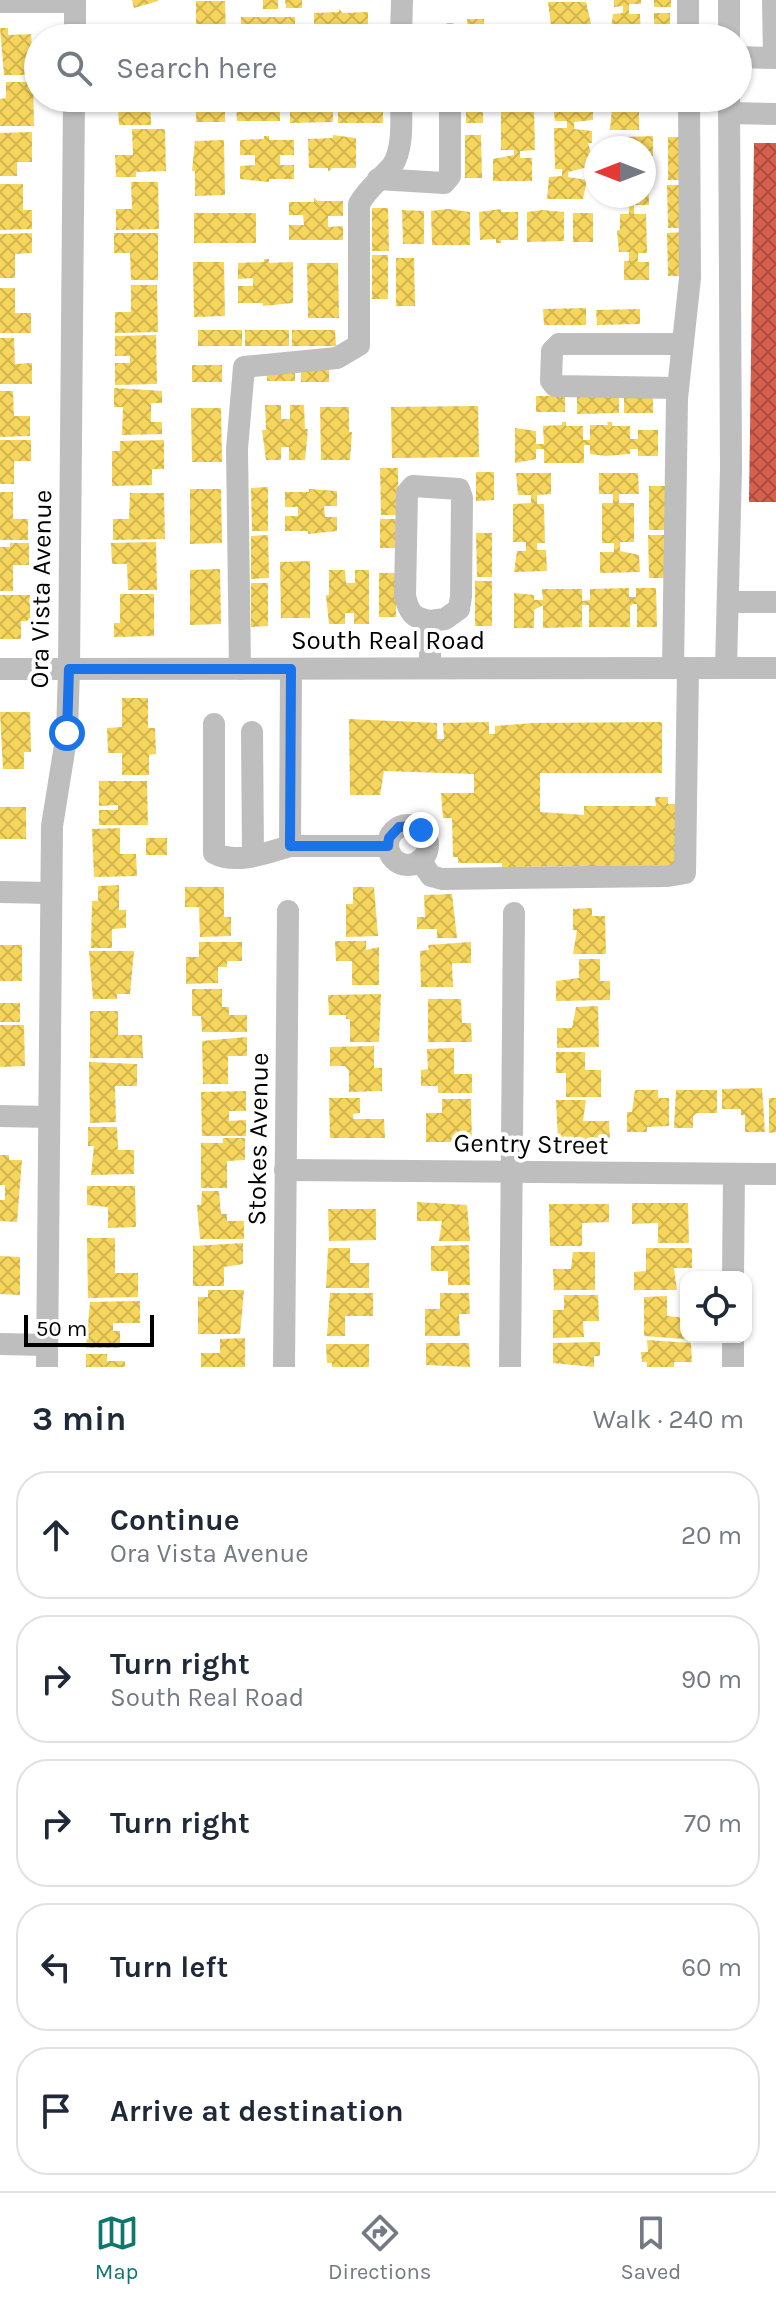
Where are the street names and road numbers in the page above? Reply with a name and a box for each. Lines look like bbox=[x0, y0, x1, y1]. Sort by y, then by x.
street label: Ora Vista Avenue bbox=[24, 489, 58, 689]
street label: South Real Road bbox=[291, 625, 485, 656]
street label: Stokes Avenue bbox=[241, 1052, 275, 1226]
street label: Gentry Street bbox=[453, 1127, 609, 1161]

